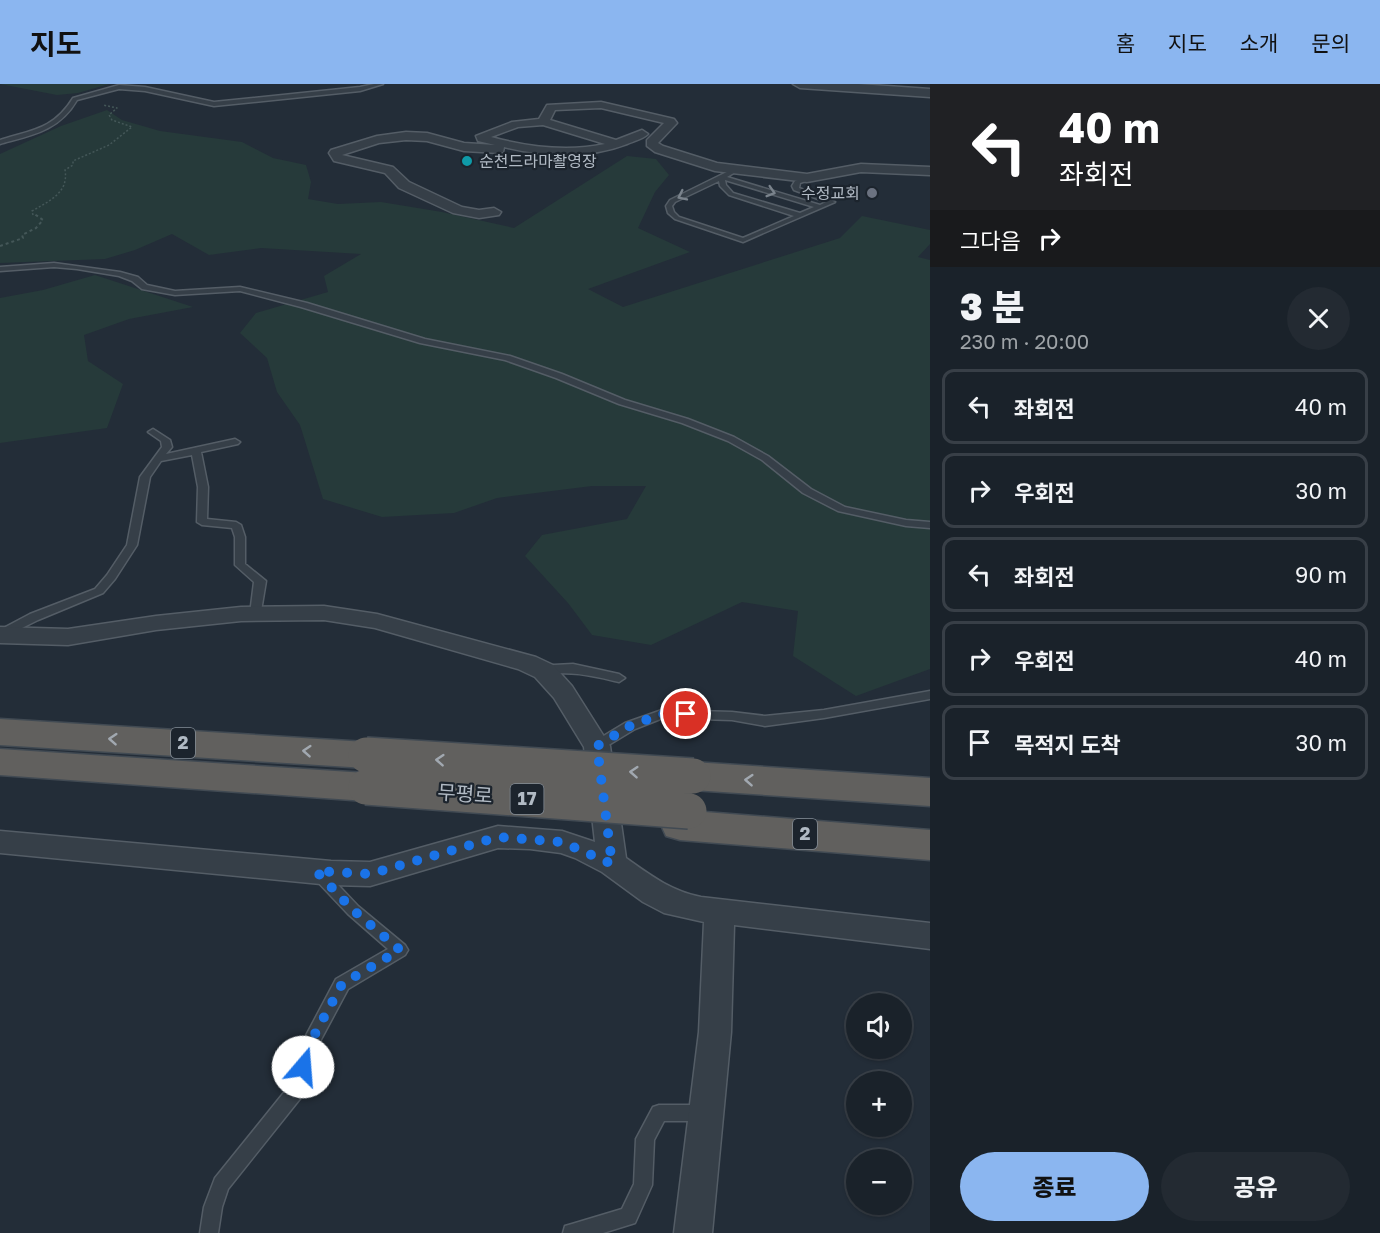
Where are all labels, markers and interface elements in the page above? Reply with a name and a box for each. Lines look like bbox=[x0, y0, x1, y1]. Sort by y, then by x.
text: 지도 bbox=[30, 27, 82, 60]
text: 홈 bbox=[1116, 30, 1135, 56]
text: 지도 bbox=[1168, 30, 1207, 56]
text: 소개 bbox=[1240, 30, 1278, 56]
text: 문의 bbox=[1311, 30, 1350, 56]
text: 40 m bbox=[1059, 102, 1160, 152]
icon: left bbox=[960, 108, 1038, 186]
place label: 순천드라마촬영장 bbox=[479, 151, 597, 171]
marker: 순천드라마촬영장 bbox=[460, 154, 474, 168]
text: 좌회전 bbox=[1059, 158, 1134, 190]
place label: 수정교회 bbox=[801, 183, 860, 203]
one-way arrow bbox=[765, 185, 776, 197]
marker: 수정교회 bbox=[865, 186, 879, 200]
one-way arrow bbox=[678, 189, 689, 200]
icon: right bbox=[1033, 222, 1066, 255]
text: 그다음 bbox=[960, 227, 1021, 254]
text: 3 분 bbox=[960, 285, 1025, 328]
button: close bbox=[1287, 287, 1350, 350]
text: 230 m · 20:00 bbox=[960, 329, 1089, 353]
icon: left bbox=[963, 390, 996, 423]
text: 40 m bbox=[1295, 393, 1347, 420]
text: 좌회전 bbox=[1014, 395, 1075, 422]
icon: right bbox=[963, 474, 996, 507]
text: 30 m bbox=[1296, 477, 1347, 504]
text: 우회전 bbox=[1014, 479, 1075, 506]
icon: left bbox=[963, 558, 996, 591]
text: 90 m bbox=[1295, 561, 1347, 588]
text: 좌회전 bbox=[1014, 563, 1075, 590]
icon: right bbox=[963, 642, 996, 675]
text: 40 m bbox=[1295, 645, 1347, 672]
text: 우회전 bbox=[1014, 647, 1075, 674]
pin bbox=[660, 688, 711, 739]
icon: arrive bbox=[669, 697, 702, 730]
icon: arrive bbox=[963, 726, 996, 759]
road number: 2 bbox=[171, 728, 195, 758]
text: 30 m bbox=[1296, 729, 1347, 756]
text: 목적지 도착 bbox=[1014, 731, 1121, 758]
one-way arrow bbox=[108, 732, 117, 745]
one-way arrow bbox=[303, 745, 312, 758]
one-way arrow bbox=[435, 754, 444, 767]
one-way arrow bbox=[630, 766, 639, 779]
one-way arrow bbox=[745, 774, 754, 787]
street label: 무평로 bbox=[437, 779, 493, 807]
road number: 17 bbox=[510, 784, 544, 814]
road number: 2 bbox=[793, 819, 817, 849]
map controls bbox=[846, 993, 912, 1215]
button: sound bbox=[846, 993, 912, 1059]
position arrow bbox=[271, 1035, 335, 1099]
button: + bbox=[846, 1071, 912, 1137]
button: − bbox=[846, 1149, 912, 1215]
button: 종료 bbox=[960, 1152, 1149, 1221]
button: 공유 bbox=[1161, 1152, 1350, 1221]

